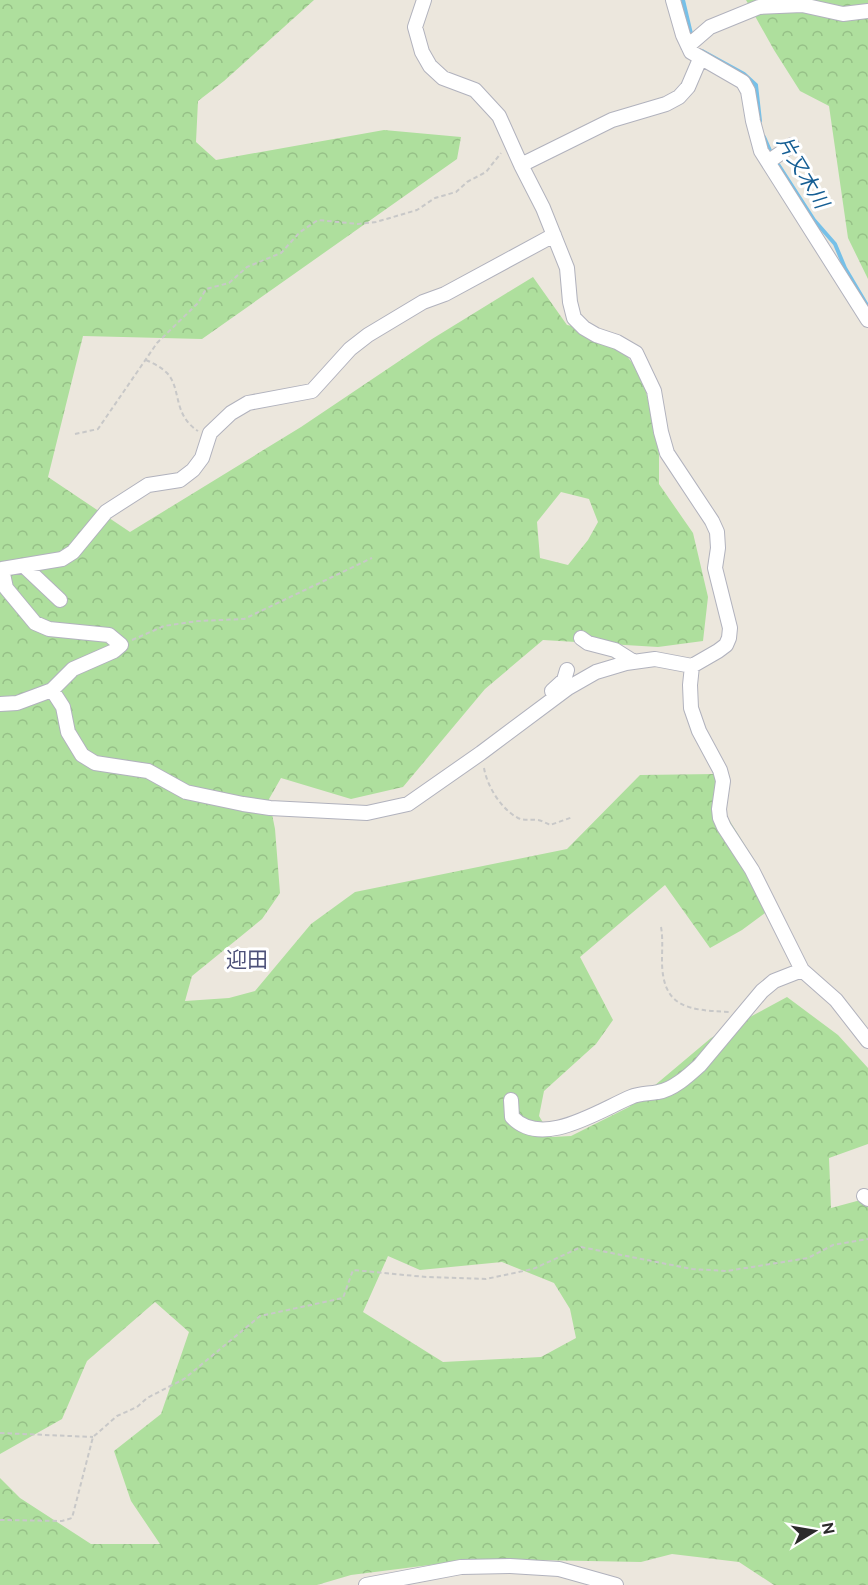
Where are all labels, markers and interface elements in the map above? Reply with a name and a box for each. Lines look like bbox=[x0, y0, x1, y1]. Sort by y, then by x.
water label: 片又木川 bbox=[773, 132, 835, 214]
district label: 迎田 bbox=[226, 947, 268, 971]
north arrow bbox=[784, 1501, 844, 1561]
text: N bbox=[819, 1521, 839, 1536]

